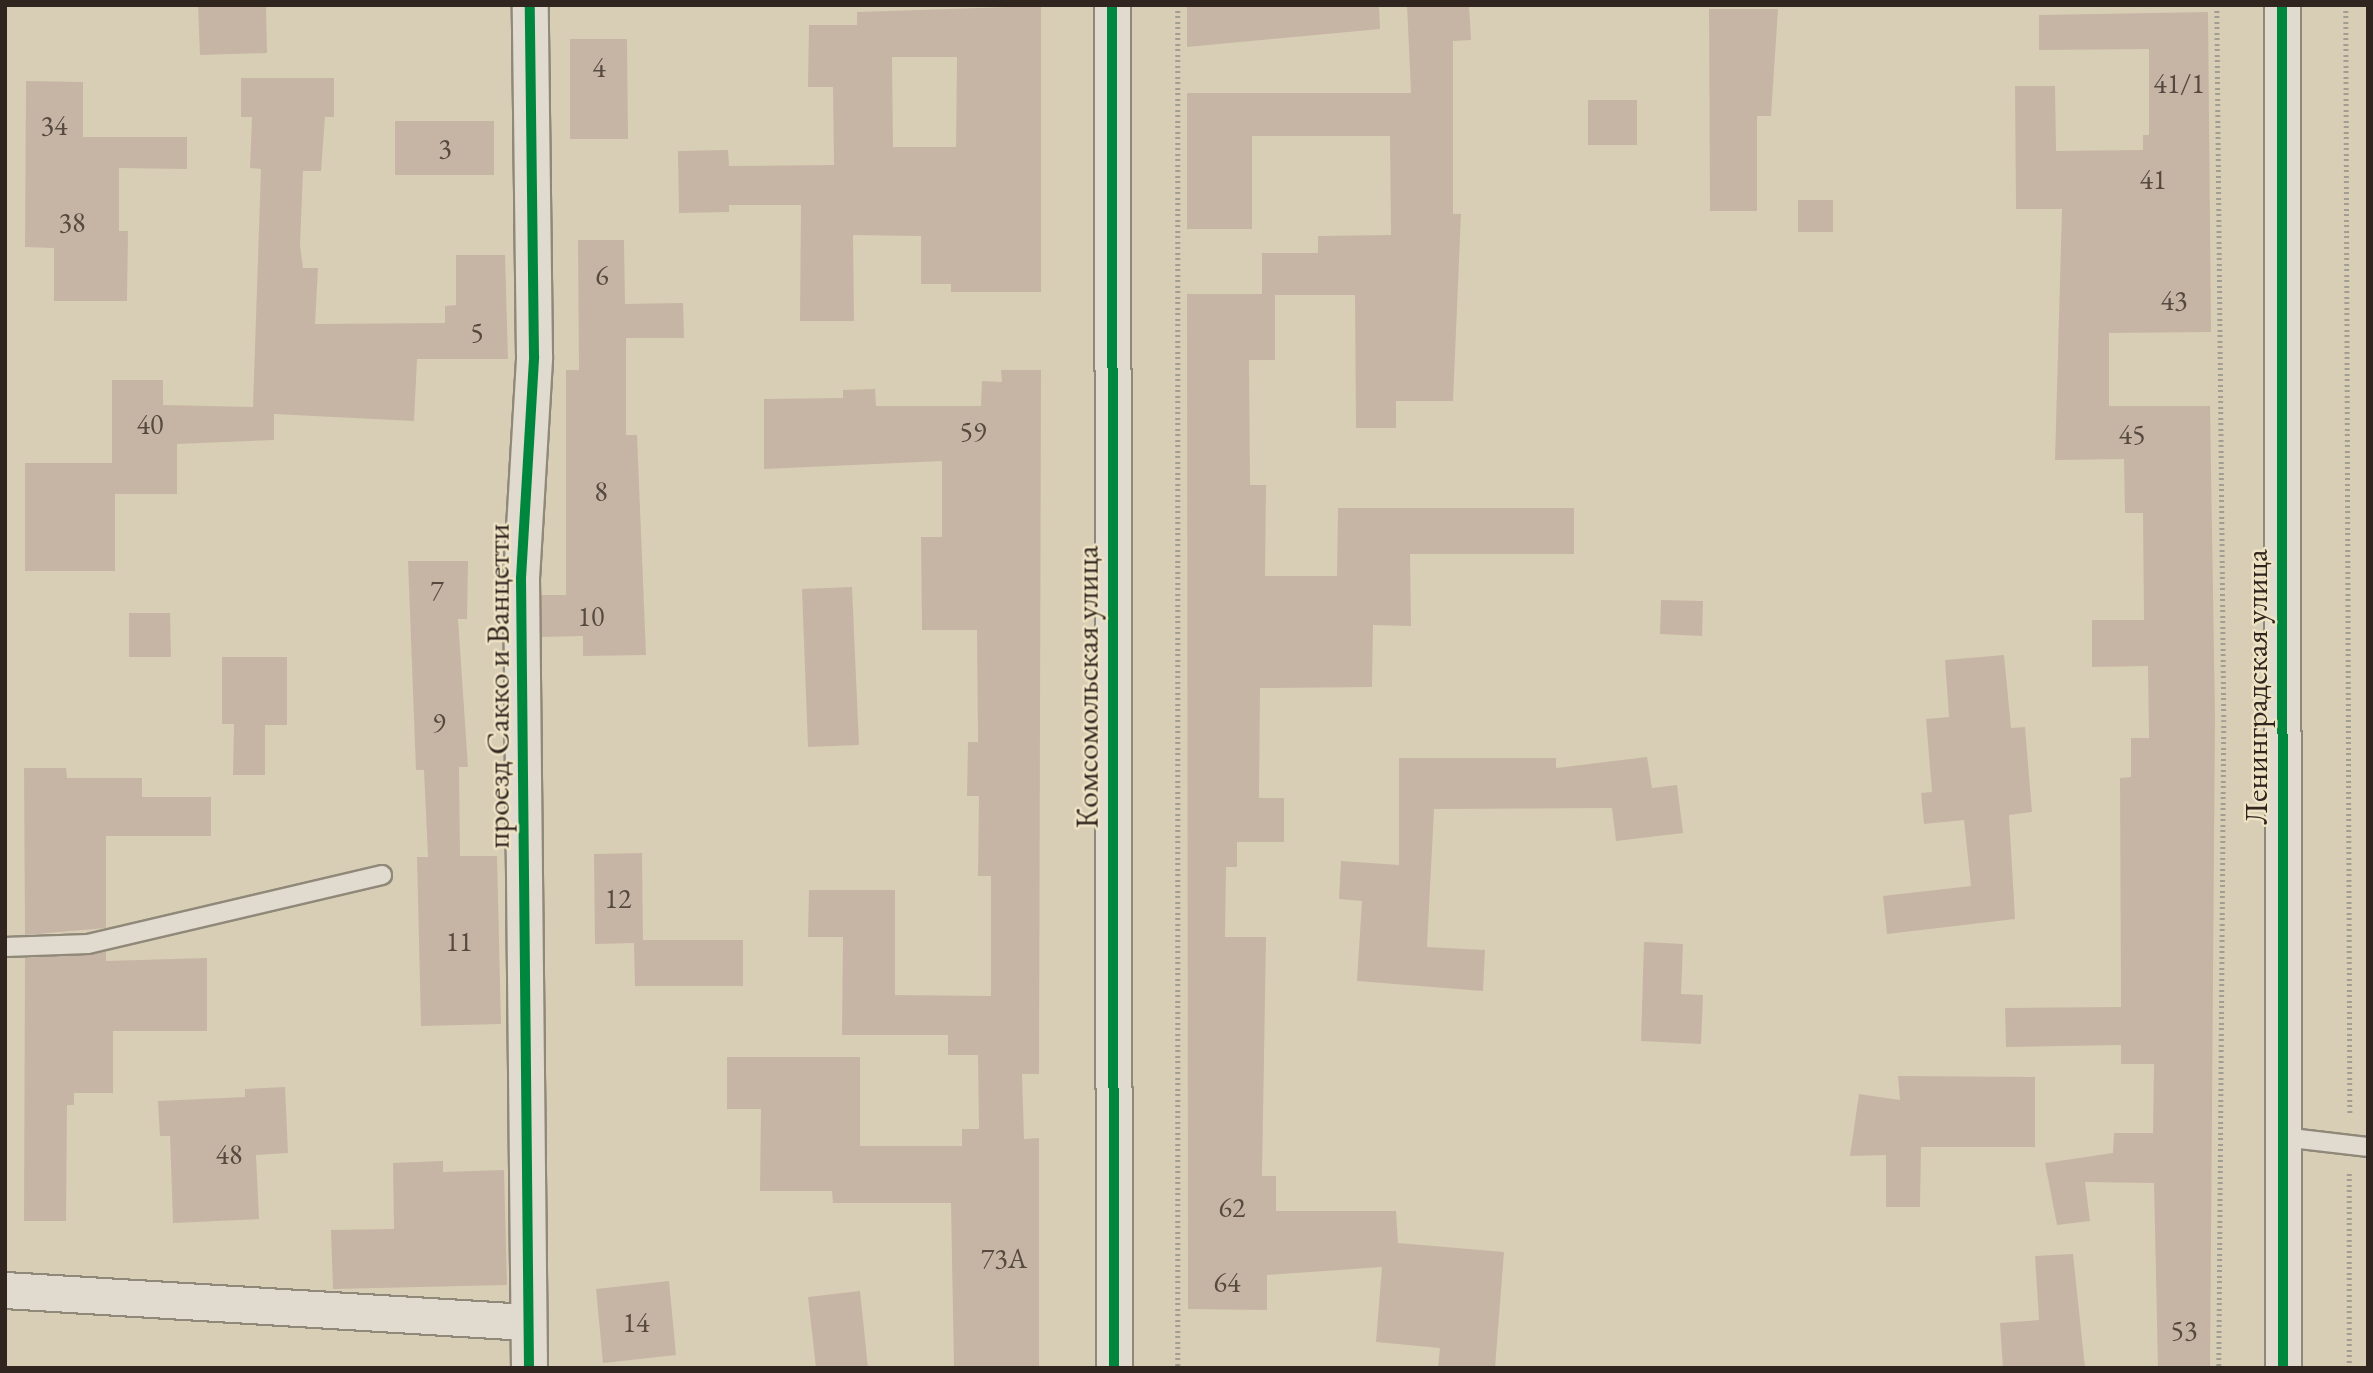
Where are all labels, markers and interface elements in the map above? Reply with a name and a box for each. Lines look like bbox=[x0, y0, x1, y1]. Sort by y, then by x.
house number: 4 bbox=[592, 50, 606, 84]
house number: 41/1 bbox=[2153, 66, 2205, 100]
house number: 34 bbox=[41, 108, 67, 142]
house number: 3 bbox=[438, 131, 452, 165]
house number: 41 bbox=[2140, 162, 2166, 196]
house number: 38 bbox=[59, 205, 85, 239]
house number: 6 bbox=[595, 258, 609, 292]
house number: 43 bbox=[2161, 283, 2187, 317]
house number: 5 bbox=[470, 315, 484, 349]
house number: 40 bbox=[137, 407, 163, 441]
house number: 59 bbox=[960, 414, 986, 448]
house number: 45 bbox=[2119, 417, 2145, 451]
house number: 8 bbox=[594, 474, 608, 508]
street label: проезд Сакко и Ванцетти bbox=[479, 524, 517, 848]
street label: Комсомольская улица bbox=[1068, 546, 1106, 828]
street label: Ленинградская улица bbox=[2237, 549, 2275, 825]
house number: 7 bbox=[430, 573, 444, 607]
house number: 10 bbox=[578, 599, 604, 633]
house number: 9 bbox=[432, 705, 446, 739]
house number: 12 bbox=[605, 881, 631, 915]
house number: 11 bbox=[446, 924, 472, 958]
house number: 48 bbox=[216, 1137, 242, 1171]
house number: 62 bbox=[1219, 1190, 1245, 1224]
house number: 73А bbox=[981, 1241, 1027, 1275]
house number: 64 bbox=[1214, 1265, 1240, 1299]
house number: 14 bbox=[623, 1305, 649, 1339]
house number: 53 bbox=[2171, 1313, 2197, 1347]

